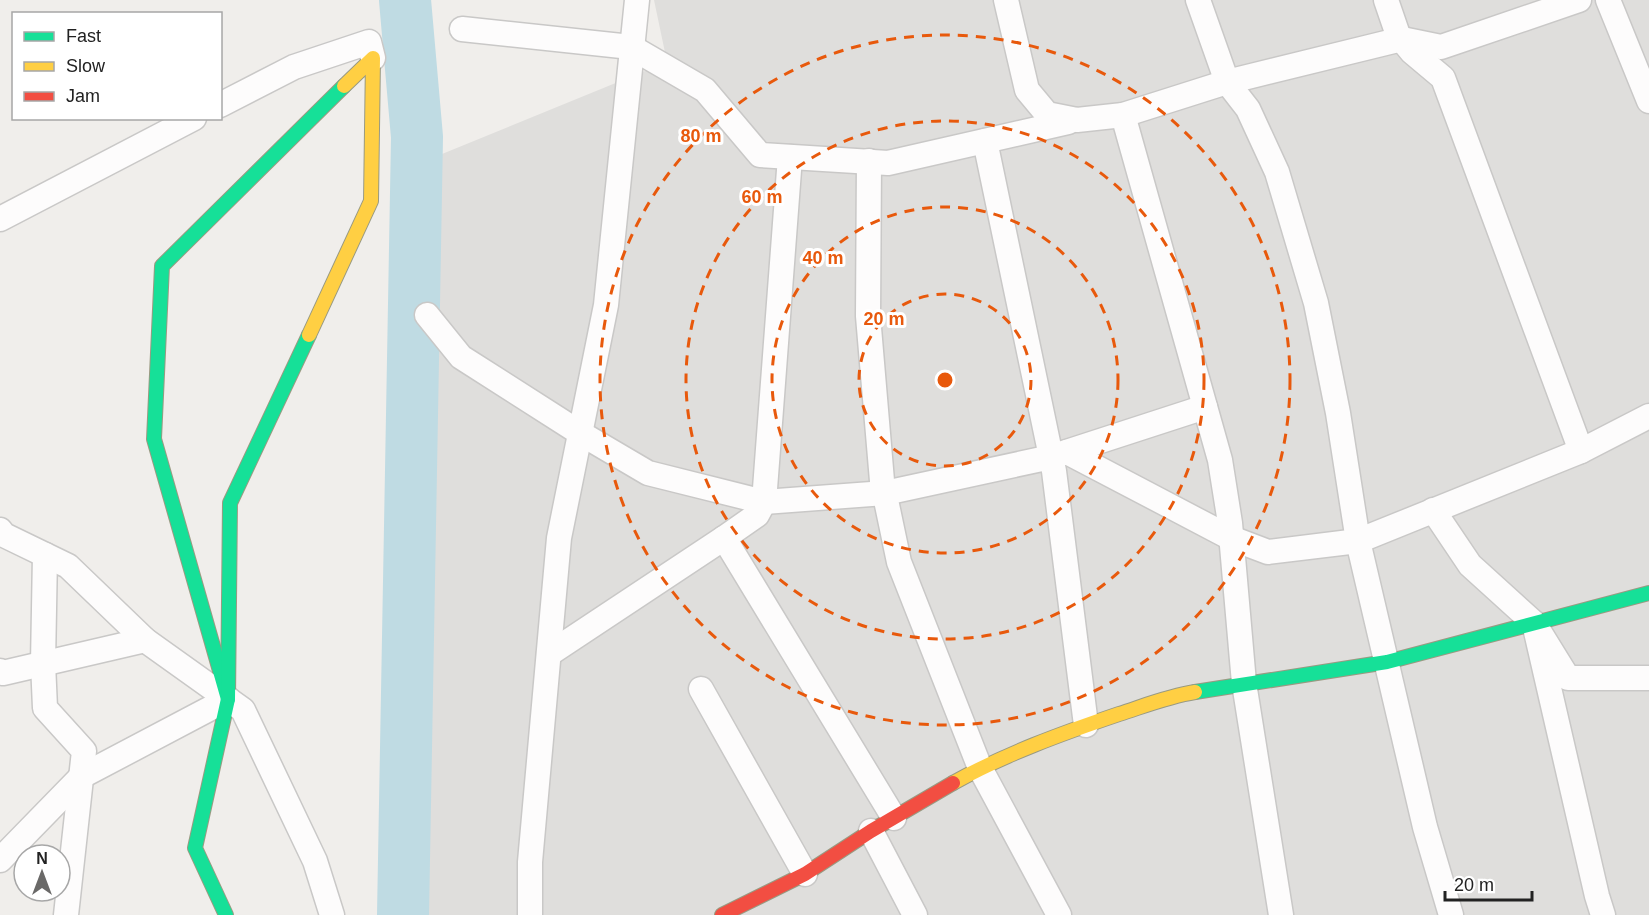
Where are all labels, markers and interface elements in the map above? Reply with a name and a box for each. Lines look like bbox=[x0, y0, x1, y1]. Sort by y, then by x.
legend bbox=[12, 12, 222, 120]
text: Fast bbox=[66, 26, 101, 46]
text: Slow bbox=[66, 56, 106, 76]
text: Jam bbox=[66, 86, 100, 106]
text: 80 m bbox=[680, 126, 722, 146]
text: 60 m bbox=[741, 187, 783, 207]
text: 40 m bbox=[802, 248, 844, 268]
text: 20 m bbox=[863, 309, 905, 329]
centre of rings bbox=[935, 370, 955, 390]
north arrow bbox=[12, 843, 72, 903]
text: N bbox=[36, 850, 48, 867]
scale bar bbox=[1445, 864, 1532, 902]
text: 20 m bbox=[1454, 875, 1494, 895]

